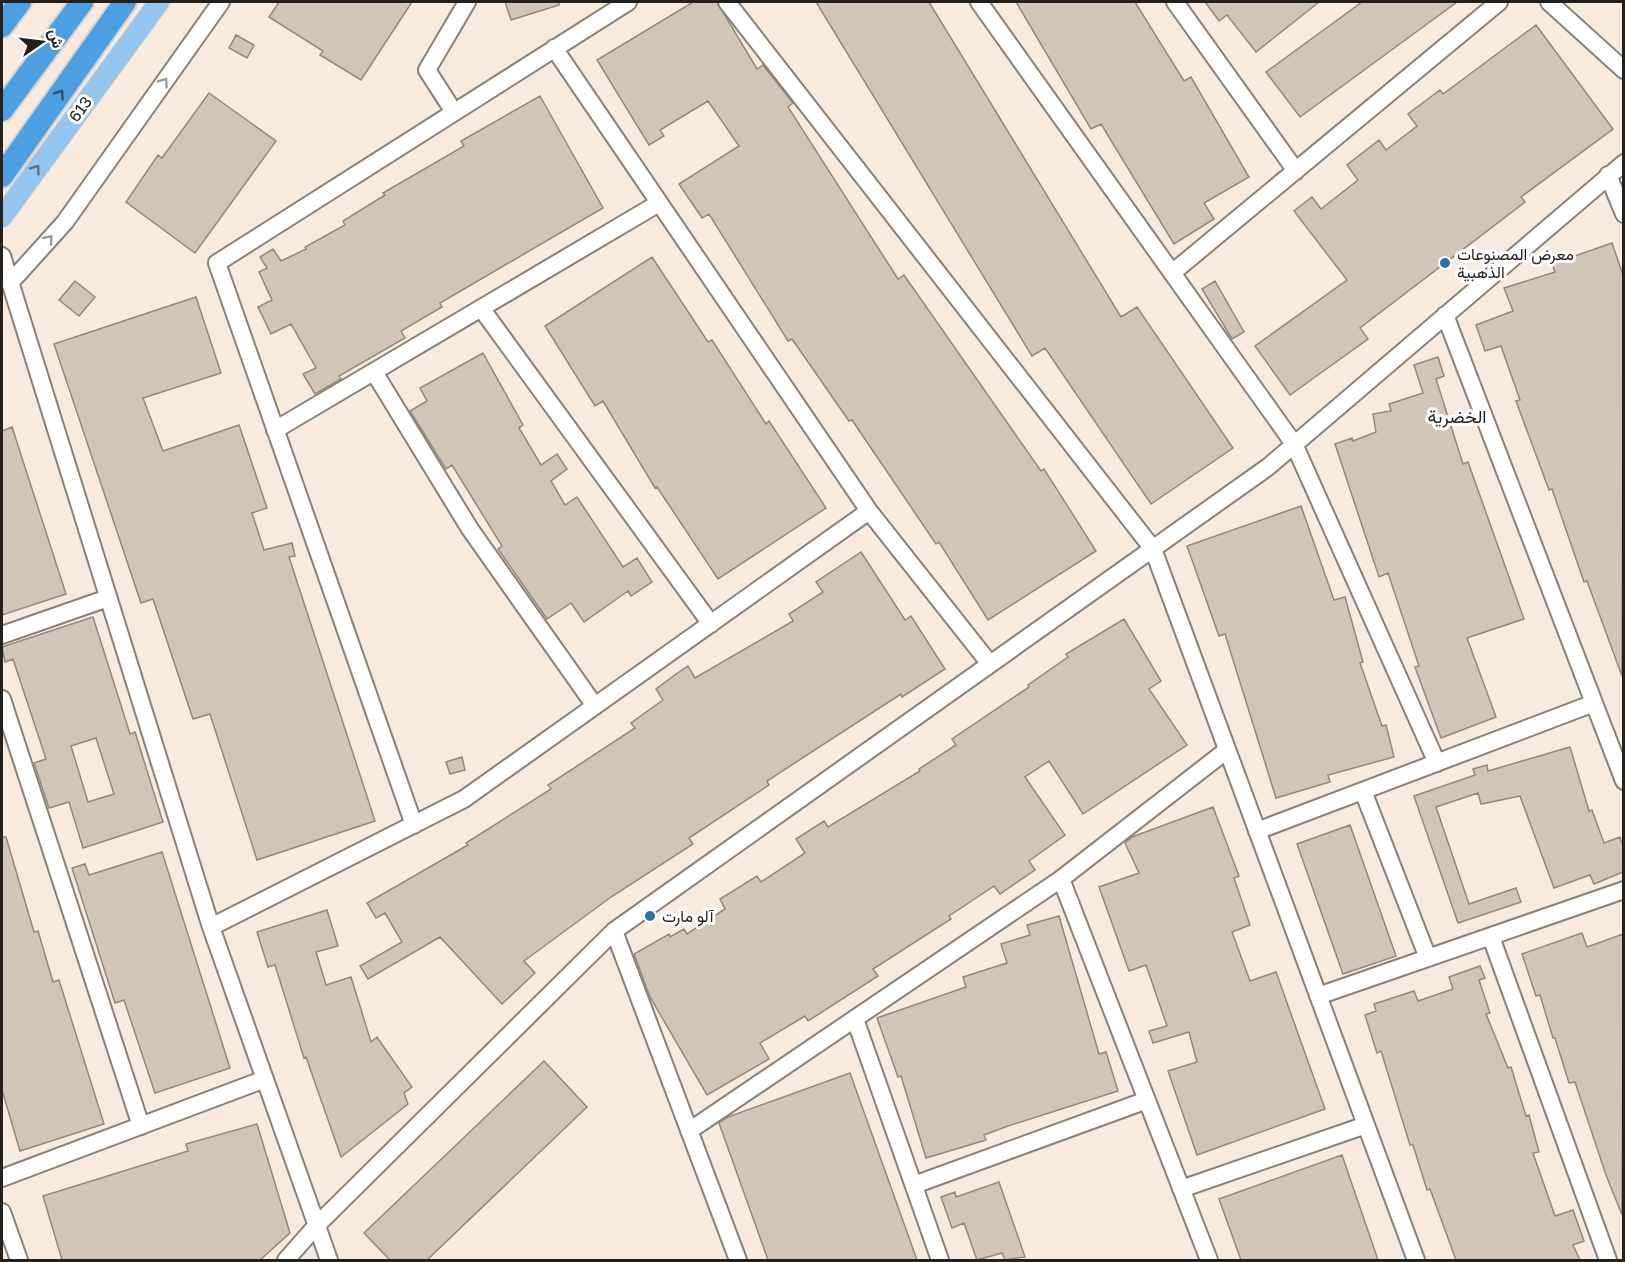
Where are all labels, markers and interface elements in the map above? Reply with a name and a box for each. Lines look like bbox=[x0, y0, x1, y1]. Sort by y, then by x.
north arrow bbox=[12, 12, 72, 72]
text: ش bbox=[45, 27, 69, 50]
one-way arrow bbox=[157, 78, 168, 89]
one-way arrow bbox=[53, 90, 64, 101]
street label: 613 bbox=[64, 92, 96, 126]
one-way arrow bbox=[29, 165, 40, 176]
one-way arrow bbox=[42, 236, 53, 246]
place label: معرض المصنوعات الذهبية bbox=[1457, 244, 1574, 282]
marker: معرض المصنوعات الذهبية bbox=[1438, 256, 1452, 270]
district label: الخضرية bbox=[1427, 405, 1487, 428]
place label: آلو مارت bbox=[662, 906, 715, 927]
marker: آلو مارت bbox=[643, 909, 657, 923]

